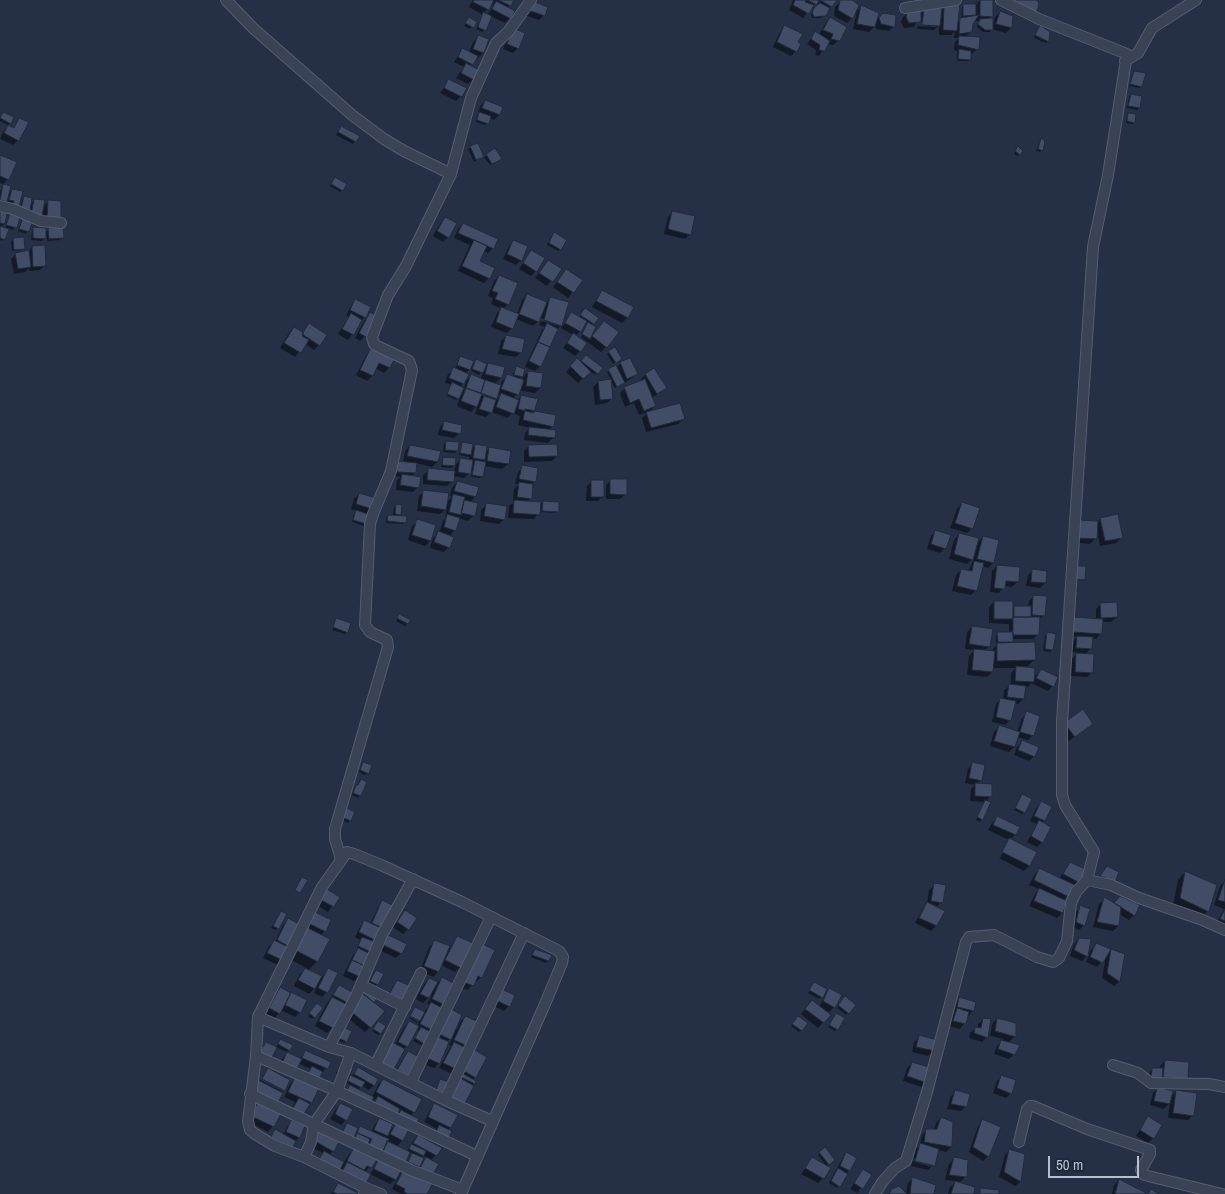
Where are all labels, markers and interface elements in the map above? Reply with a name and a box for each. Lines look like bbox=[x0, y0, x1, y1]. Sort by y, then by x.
scale bar bbox=[1050, 1146, 1141, 1178]
text: 50 m bbox=[1056, 1154, 1083, 1175]

